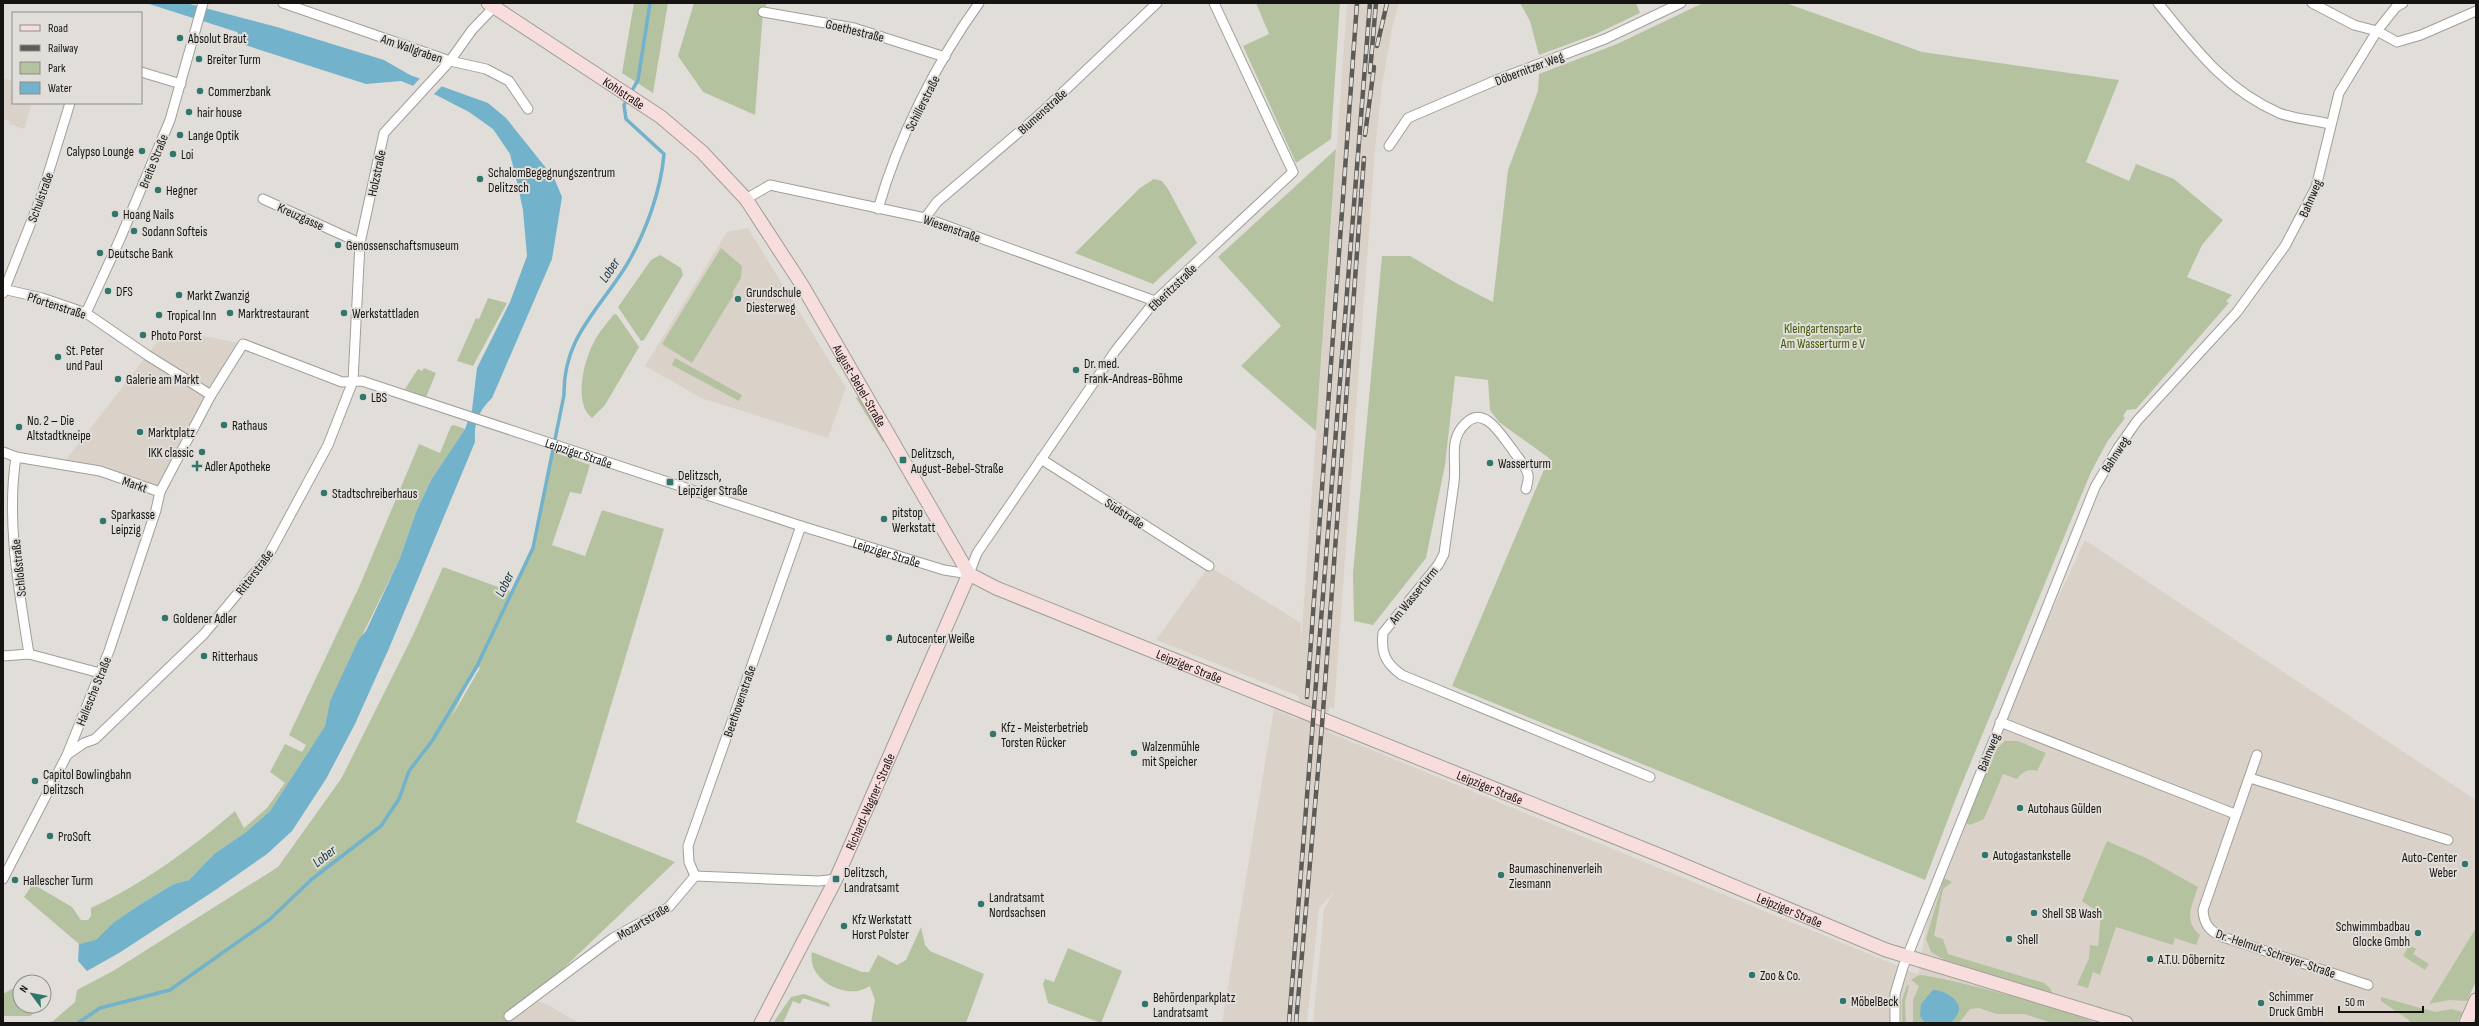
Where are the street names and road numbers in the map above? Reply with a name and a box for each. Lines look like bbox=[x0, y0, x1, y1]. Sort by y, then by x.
street label: Goethestraße bbox=[824, 16, 886, 46]
street label: Am Wallgraben bbox=[378, 31, 445, 67]
street label: Döbernitzer Weg bbox=[1493, 48, 1566, 89]
street label: Schillerstraße bbox=[902, 73, 944, 134]
street label: Kohlstraße bbox=[600, 74, 648, 113]
street label: Blumenstraße bbox=[1015, 86, 1071, 138]
street label: Breite Straße bbox=[136, 132, 172, 191]
street label: Holzstraße bbox=[364, 149, 390, 198]
street label: Schulstraße bbox=[25, 170, 57, 225]
street label: Bahnweg bbox=[2296, 177, 2326, 220]
street label: Kreuzgasse bbox=[275, 200, 326, 234]
street label: Wiesenstraße bbox=[921, 212, 982, 246]
street label: Elberitzstraße bbox=[1145, 261, 1200, 315]
street label: Pfortenstraße bbox=[25, 289, 88, 323]
street label: August-Bebel-Straße bbox=[829, 341, 889, 430]
street label: Bahnweg bbox=[2098, 434, 2133, 476]
street label: Leipziger Straße bbox=[543, 435, 614, 472]
street label: Markt bbox=[120, 473, 149, 497]
street label: Südstraße bbox=[1102, 495, 1147, 533]
street label: Leipziger Straße bbox=[851, 536, 922, 571]
street label: Schloßstraße bbox=[8, 538, 30, 597]
street label: Ritterstraße bbox=[233, 547, 277, 599]
street label: Am Wasserturm bbox=[1385, 564, 1442, 628]
street label: Leipziger Straße bbox=[1154, 646, 1224, 687]
street label: Hallesche Straße bbox=[73, 654, 115, 728]
street label: Beethovenstraße bbox=[720, 663, 760, 739]
street label: Bahnweg bbox=[1974, 731, 2004, 774]
street label: Richard-Wagner-Straße bbox=[843, 751, 899, 853]
street label: Leipziger Straße bbox=[1454, 767, 1525, 808]
street label: Leipziger Straße bbox=[1754, 890, 1825, 931]
street label: Mozartstraße bbox=[614, 900, 673, 944]
street label: Dr.-Helmut-Schreyer-Straße bbox=[2214, 926, 2338, 982]

